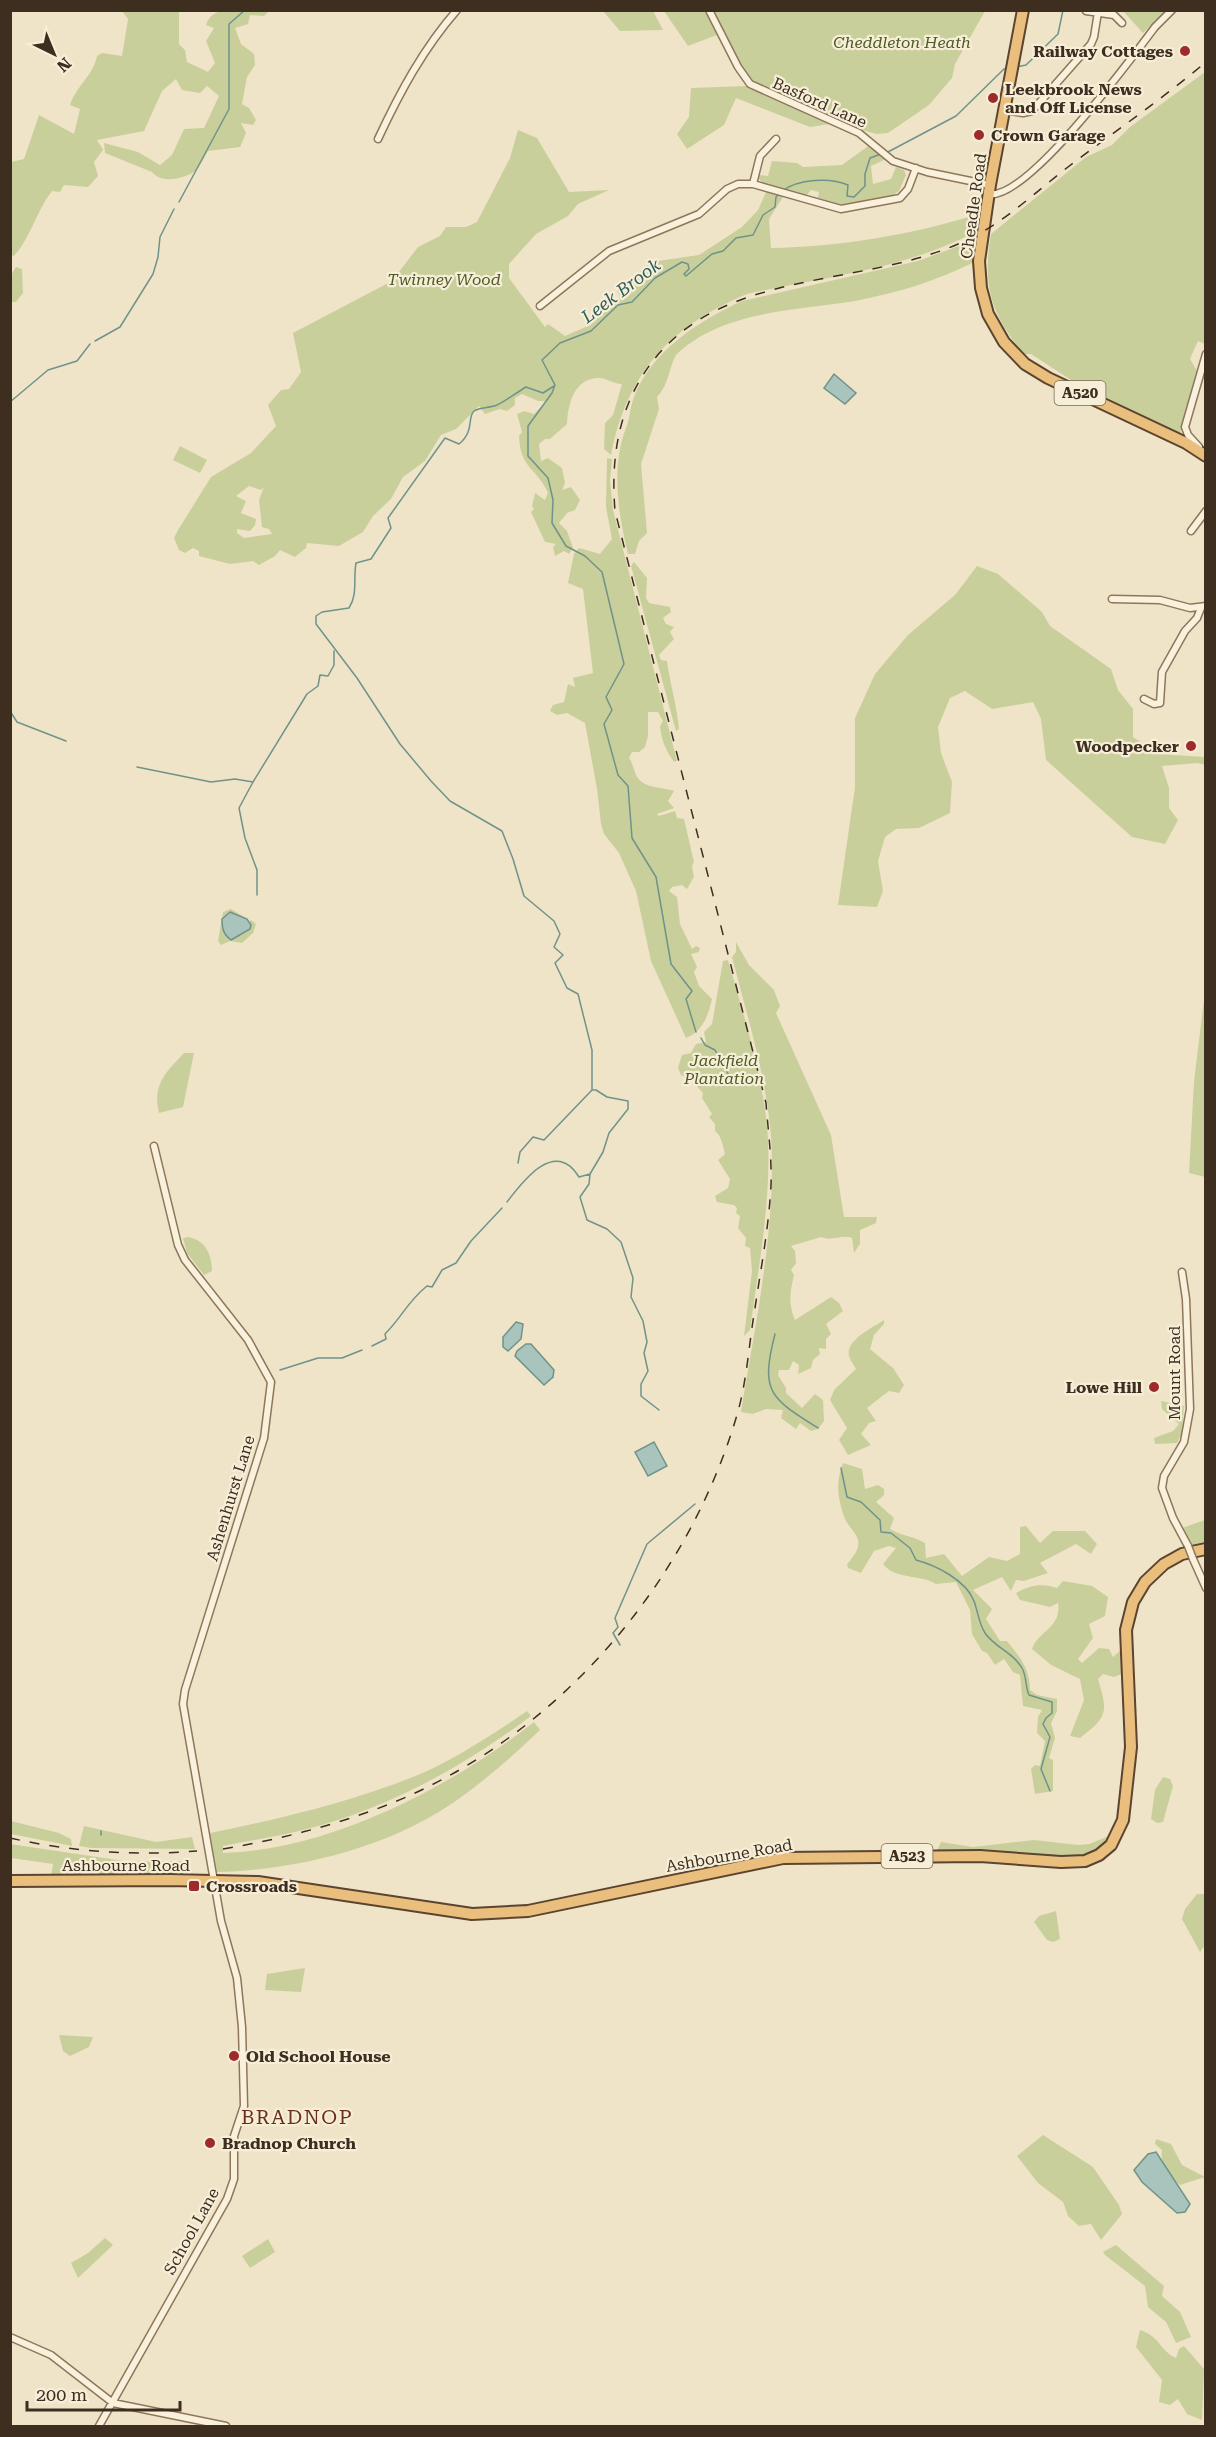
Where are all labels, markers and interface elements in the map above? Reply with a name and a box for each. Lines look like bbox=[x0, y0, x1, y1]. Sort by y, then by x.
north arrow bbox=[24, 24, 84, 84]
park label: Cheddleton Heath bbox=[833, 33, 971, 52]
place label: Railway Cottages bbox=[1033, 42, 1173, 61]
marker: Railway Cottages bbox=[1178, 44, 1192, 58]
text: N bbox=[53, 53, 75, 76]
street label: Basford Lane bbox=[770, 73, 870, 132]
place label: Leekbrook News and Off License bbox=[1005, 80, 1142, 117]
marker: Leekbrook News and Off License bbox=[986, 91, 1000, 105]
place label: Crown Garage bbox=[991, 126, 1106, 145]
marker: Crown Garage bbox=[972, 128, 986, 142]
street label: Cheadle Road bbox=[957, 152, 990, 260]
water label: Leek Brook bbox=[576, 254, 665, 328]
park label: Twinney Wood bbox=[387, 270, 501, 289]
road number: A520 bbox=[1054, 381, 1106, 405]
place label: Woodpecker bbox=[1075, 737, 1179, 756]
marker: Woodpecker bbox=[1184, 739, 1198, 753]
park label: Jackfield Plantation bbox=[683, 1051, 764, 1088]
street label: Mount Road bbox=[1165, 1326, 1184, 1420]
place label: Lowe Hill bbox=[1066, 1378, 1143, 1397]
marker: Lowe Hill bbox=[1147, 1380, 1161, 1394]
street label: Ashenhurst Lane bbox=[202, 1433, 259, 1563]
street label: Ashbourne Road bbox=[664, 1835, 794, 1876]
road number: A523 bbox=[882, 1844, 932, 1868]
street label: Ashbourne Road bbox=[62, 1856, 190, 1875]
place label: Crossroads bbox=[206, 1877, 297, 1896]
marker: Crossroads bbox=[187, 1879, 201, 1893]
place label: Old School House bbox=[246, 2047, 391, 2066]
marker: Old School House bbox=[227, 2049, 241, 2063]
district label: BRADNOP bbox=[241, 2105, 353, 2129]
place label: Bradnop Church bbox=[222, 2134, 356, 2153]
marker: Bradnop Church bbox=[203, 2136, 217, 2150]
street label: School Lane bbox=[160, 2184, 223, 2278]
scale bar bbox=[27, 2374, 180, 2412]
text: 200 m bbox=[36, 2384, 87, 2405]

